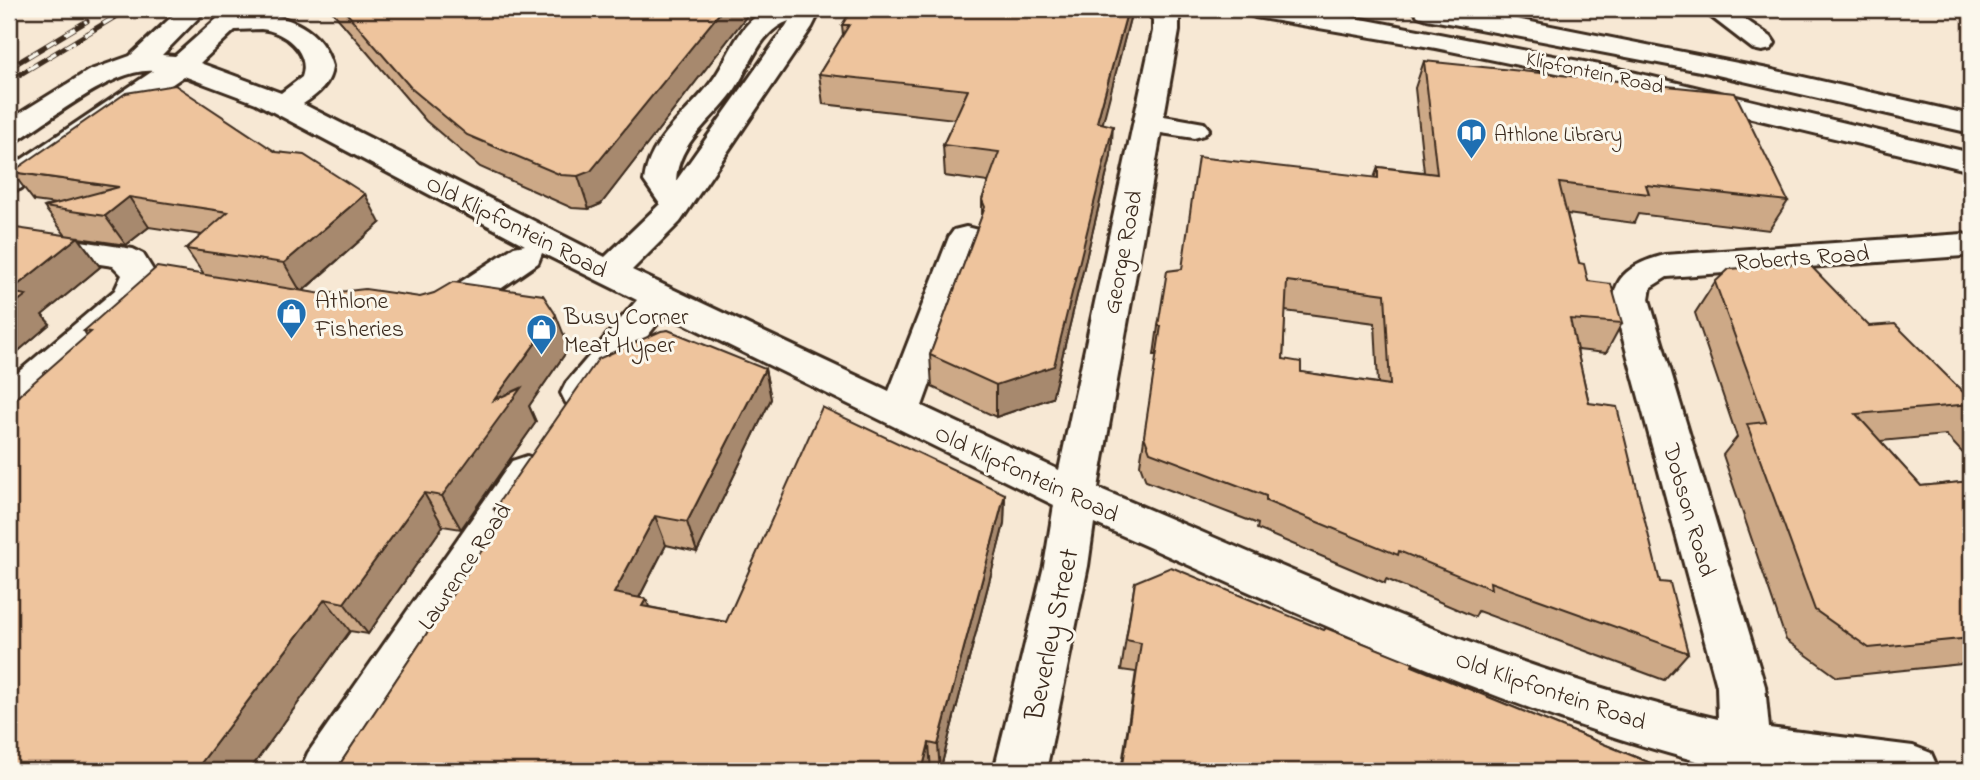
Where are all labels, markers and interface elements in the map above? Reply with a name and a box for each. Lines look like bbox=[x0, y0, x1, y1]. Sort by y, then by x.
street label: Klipfontein Road bbox=[1523, 45, 1666, 103]
library icon: Athlone Library bbox=[1454, 117, 1488, 161]
place label: Athlone Library bbox=[1494, 121, 1622, 153]
street label: Old Klipfontein Road bbox=[419, 167, 613, 289]
street label: George Road bbox=[1095, 187, 1154, 317]
street label: Roberts Road bbox=[1734, 237, 1871, 282]
place label: Athlone Fisheries bbox=[314, 285, 404, 348]
shop icon: Athlone Fisheries bbox=[275, 297, 309, 341]
place label: Busy Corner Meat Hyper bbox=[563, 301, 689, 365]
shop icon: Busy Corner Meat Hyper bbox=[524, 313, 558, 357]
street label: Old Klipfontein Road bbox=[928, 417, 1124, 534]
street label: Dobson Road bbox=[1652, 439, 1723, 582]
street label: Lawrence Road bbox=[410, 496, 522, 638]
street label: Beverley Street bbox=[1015, 545, 1092, 725]
street label: Old Klipfontein Road bbox=[1450, 643, 1651, 742]

